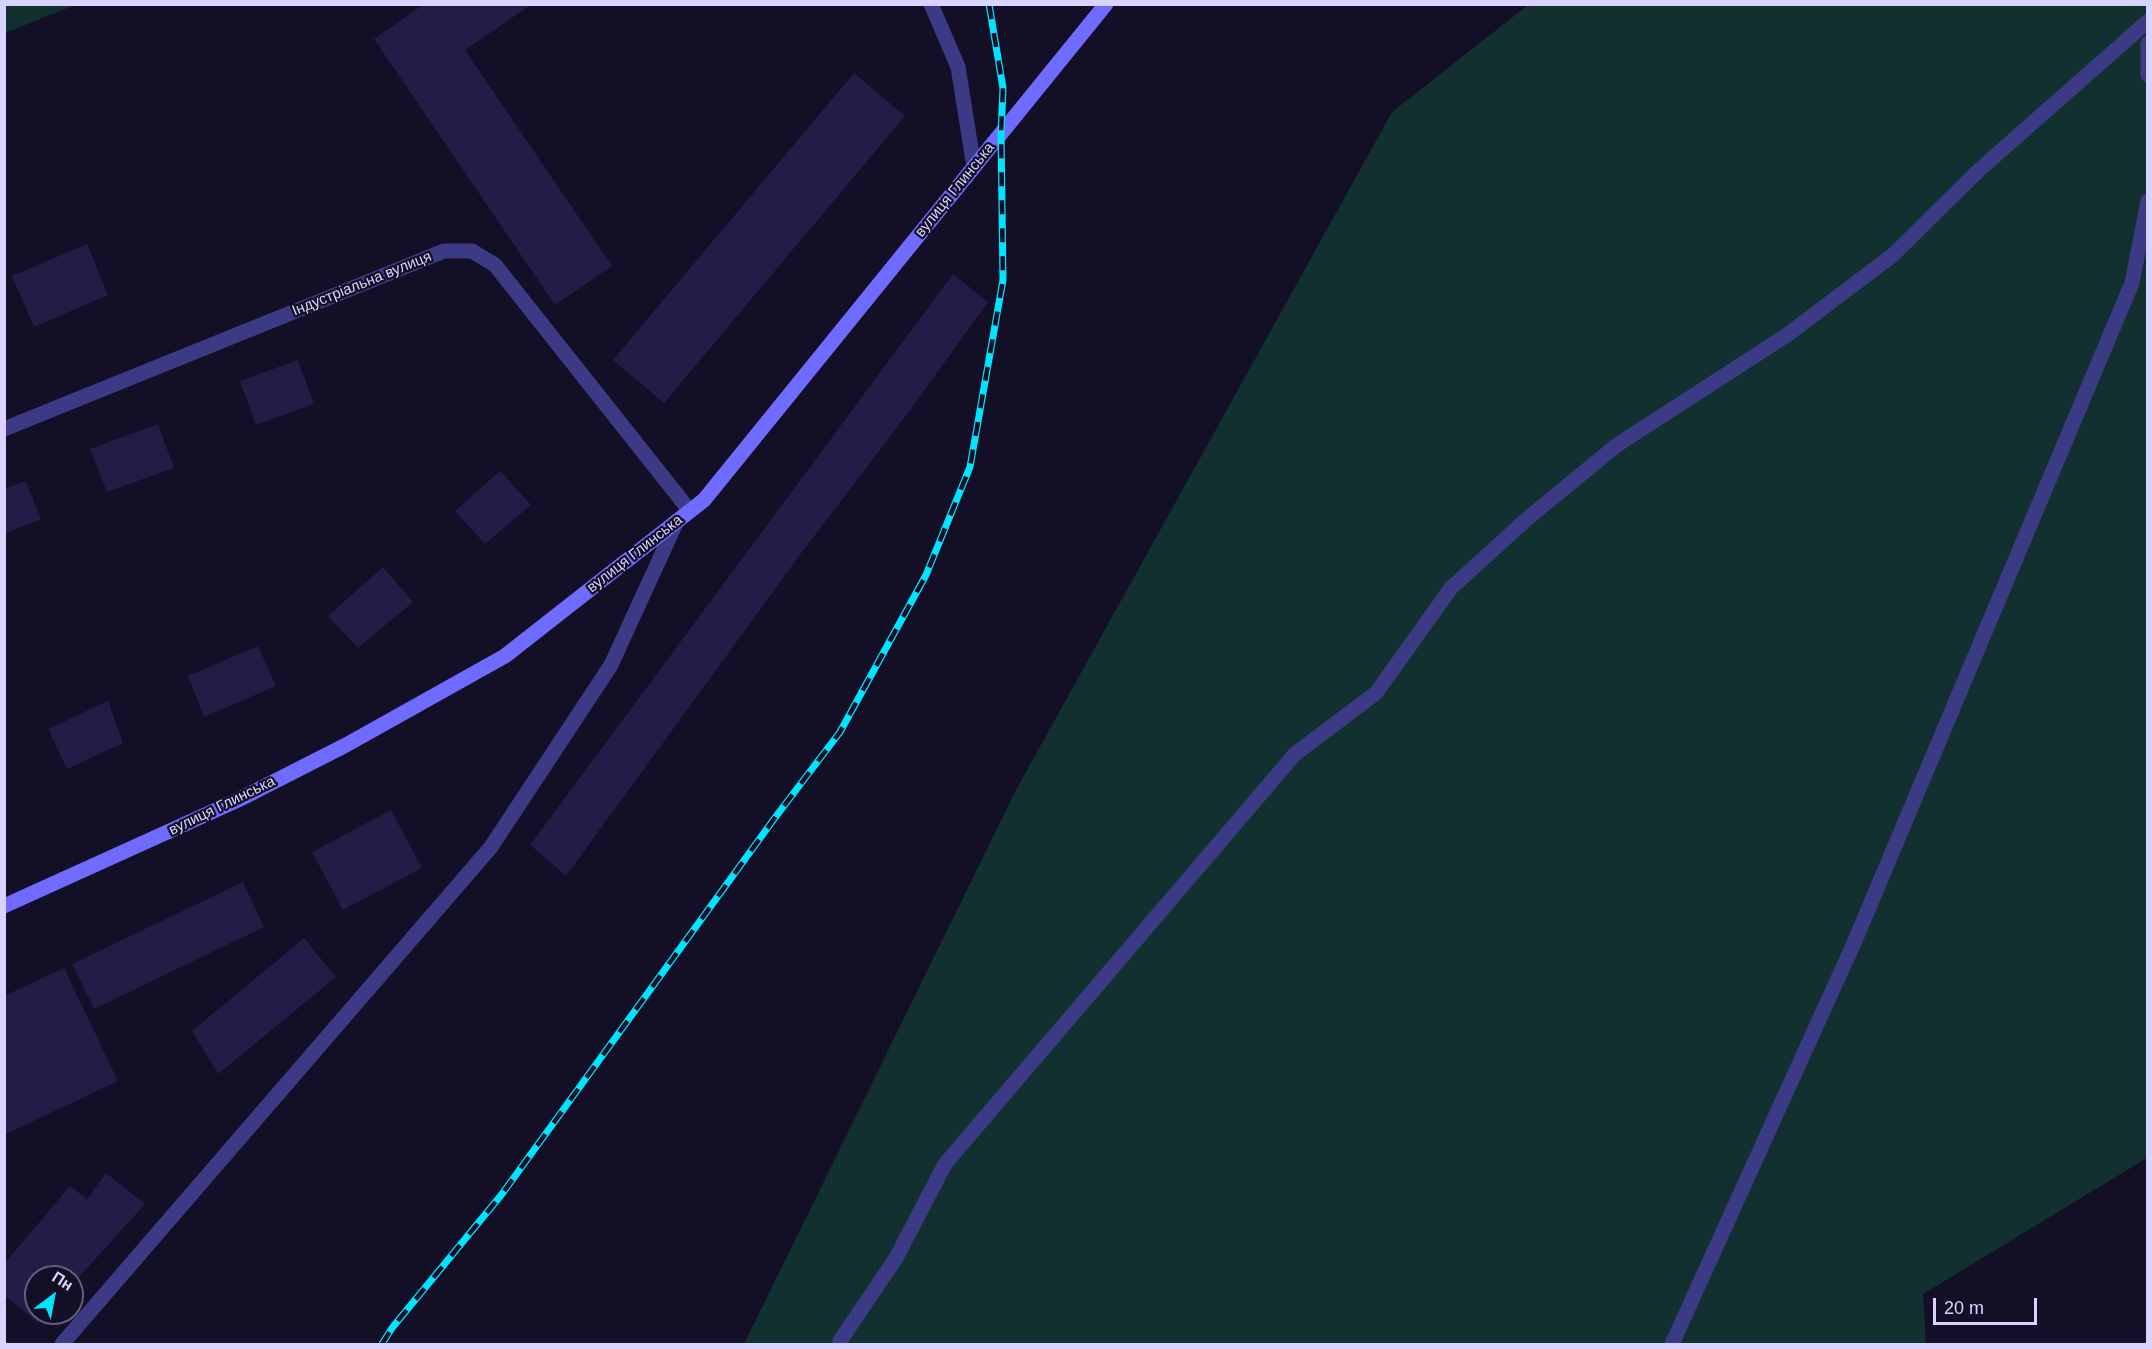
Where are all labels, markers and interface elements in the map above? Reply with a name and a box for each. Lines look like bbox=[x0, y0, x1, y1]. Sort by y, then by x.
street label: вулиця Глинська bbox=[911, 139, 999, 241]
street label: Індустріальна вулиця bbox=[290, 248, 434, 320]
street label: вулиця Глинська bbox=[584, 511, 686, 597]
street label: вулиця Глинська bbox=[166, 772, 278, 840]
north arrow bbox=[24, 1265, 84, 1325]
text: Пн bbox=[49, 1268, 76, 1294]
scale bar bbox=[1936, 1286, 2040, 1324]
text: 20 m bbox=[1944, 1298, 1984, 1318]

